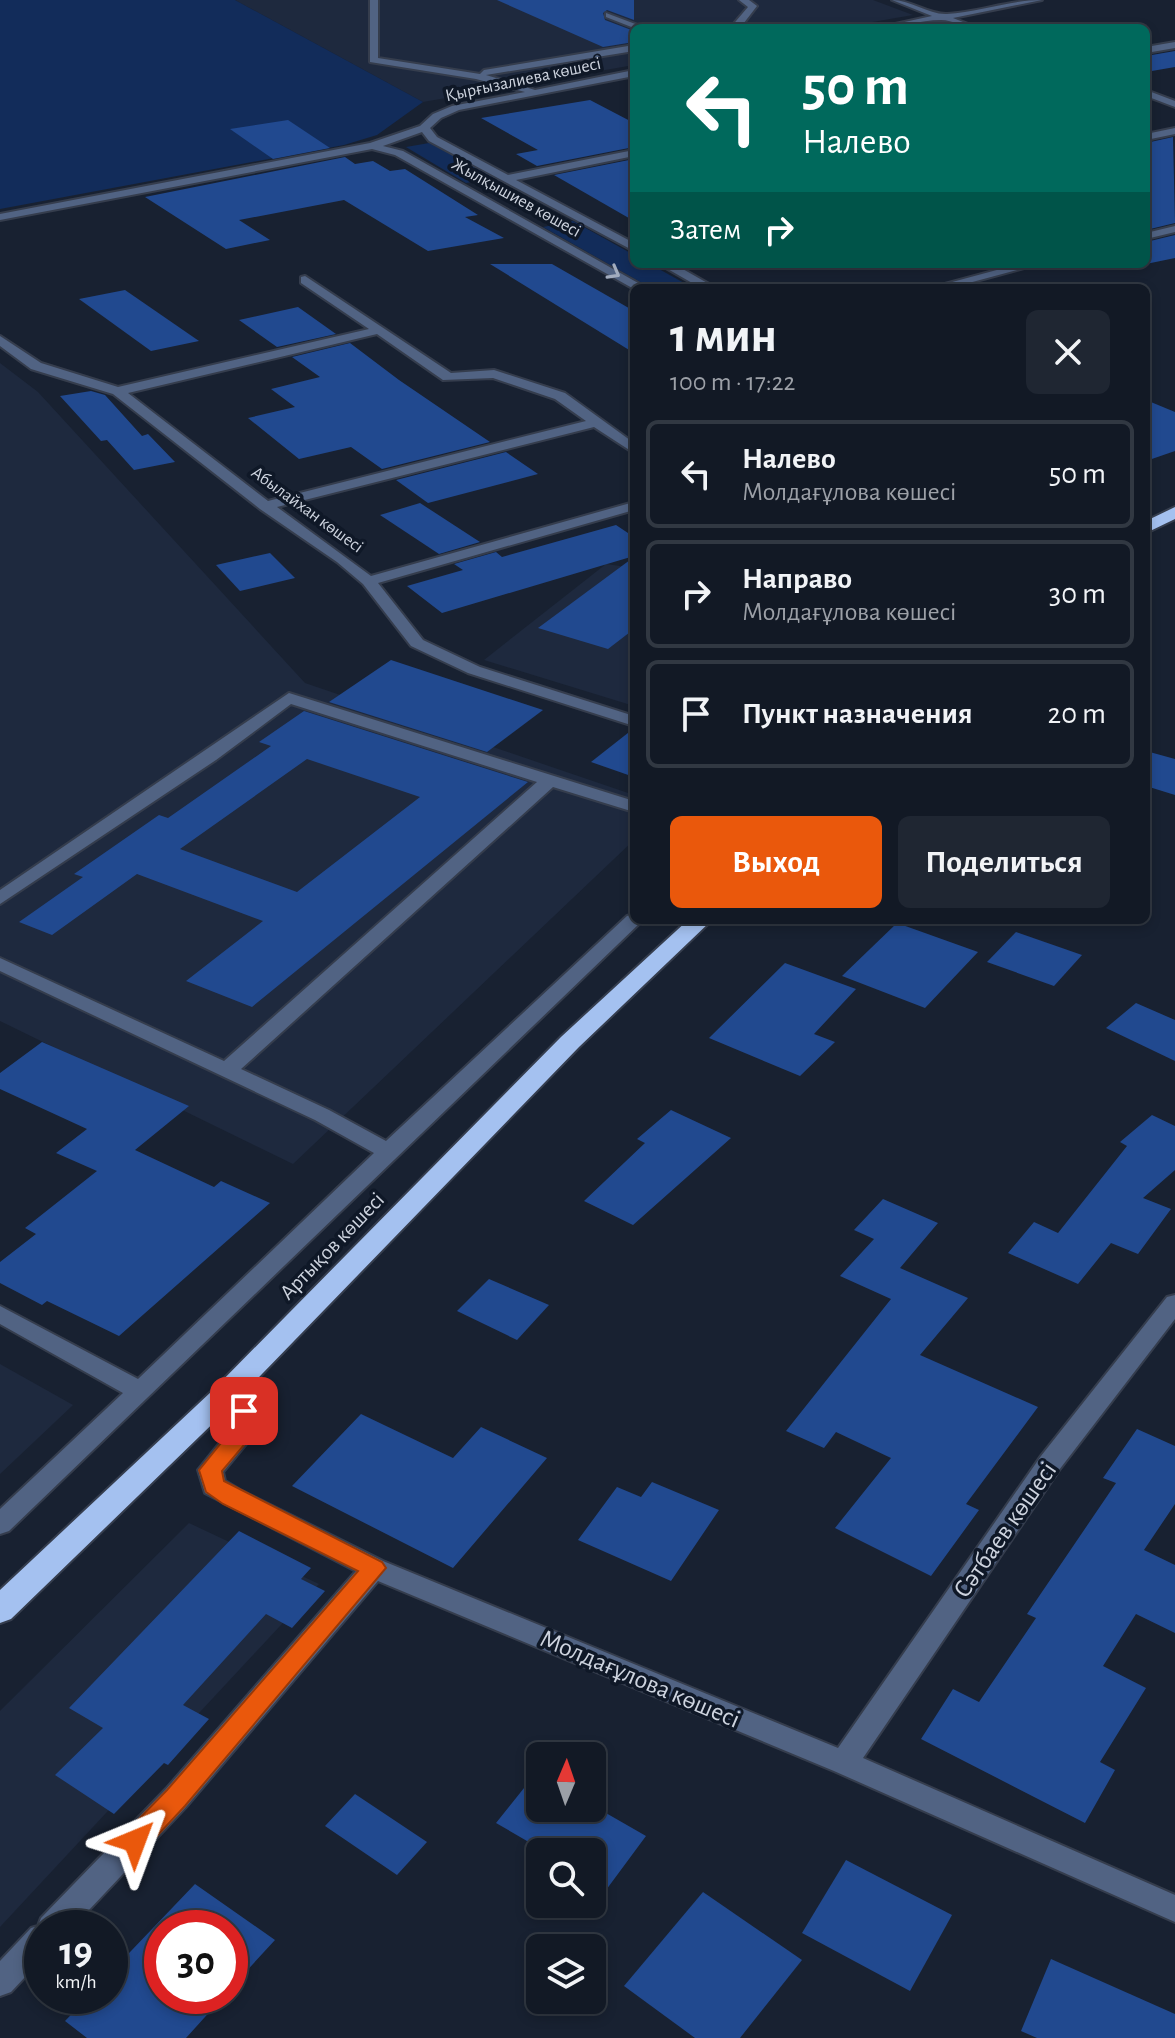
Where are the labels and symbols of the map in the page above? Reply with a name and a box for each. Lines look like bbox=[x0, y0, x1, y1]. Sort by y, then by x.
street label: Қырғызалиева көшесі bbox=[443, 55, 603, 105]
street label: Жылқышиев көшесі bbox=[448, 155, 584, 241]
one-way arrow bbox=[605, 263, 620, 278]
street label: Абылайхан көшесі bbox=[248, 463, 367, 557]
street label: Артықов көшесі bbox=[276, 1188, 388, 1304]
pin bbox=[210, 1377, 278, 1445]
street label: Сәтбаев көшесі bbox=[949, 1457, 1061, 1603]
street label: Молдағұлова көшесі bbox=[536, 1625, 744, 1733]
north arrow bbox=[526, 1742, 606, 1822]
position arrow bbox=[93, 1799, 177, 1883]
speed limit sign: 30 bbox=[144, 1910, 248, 2014]

